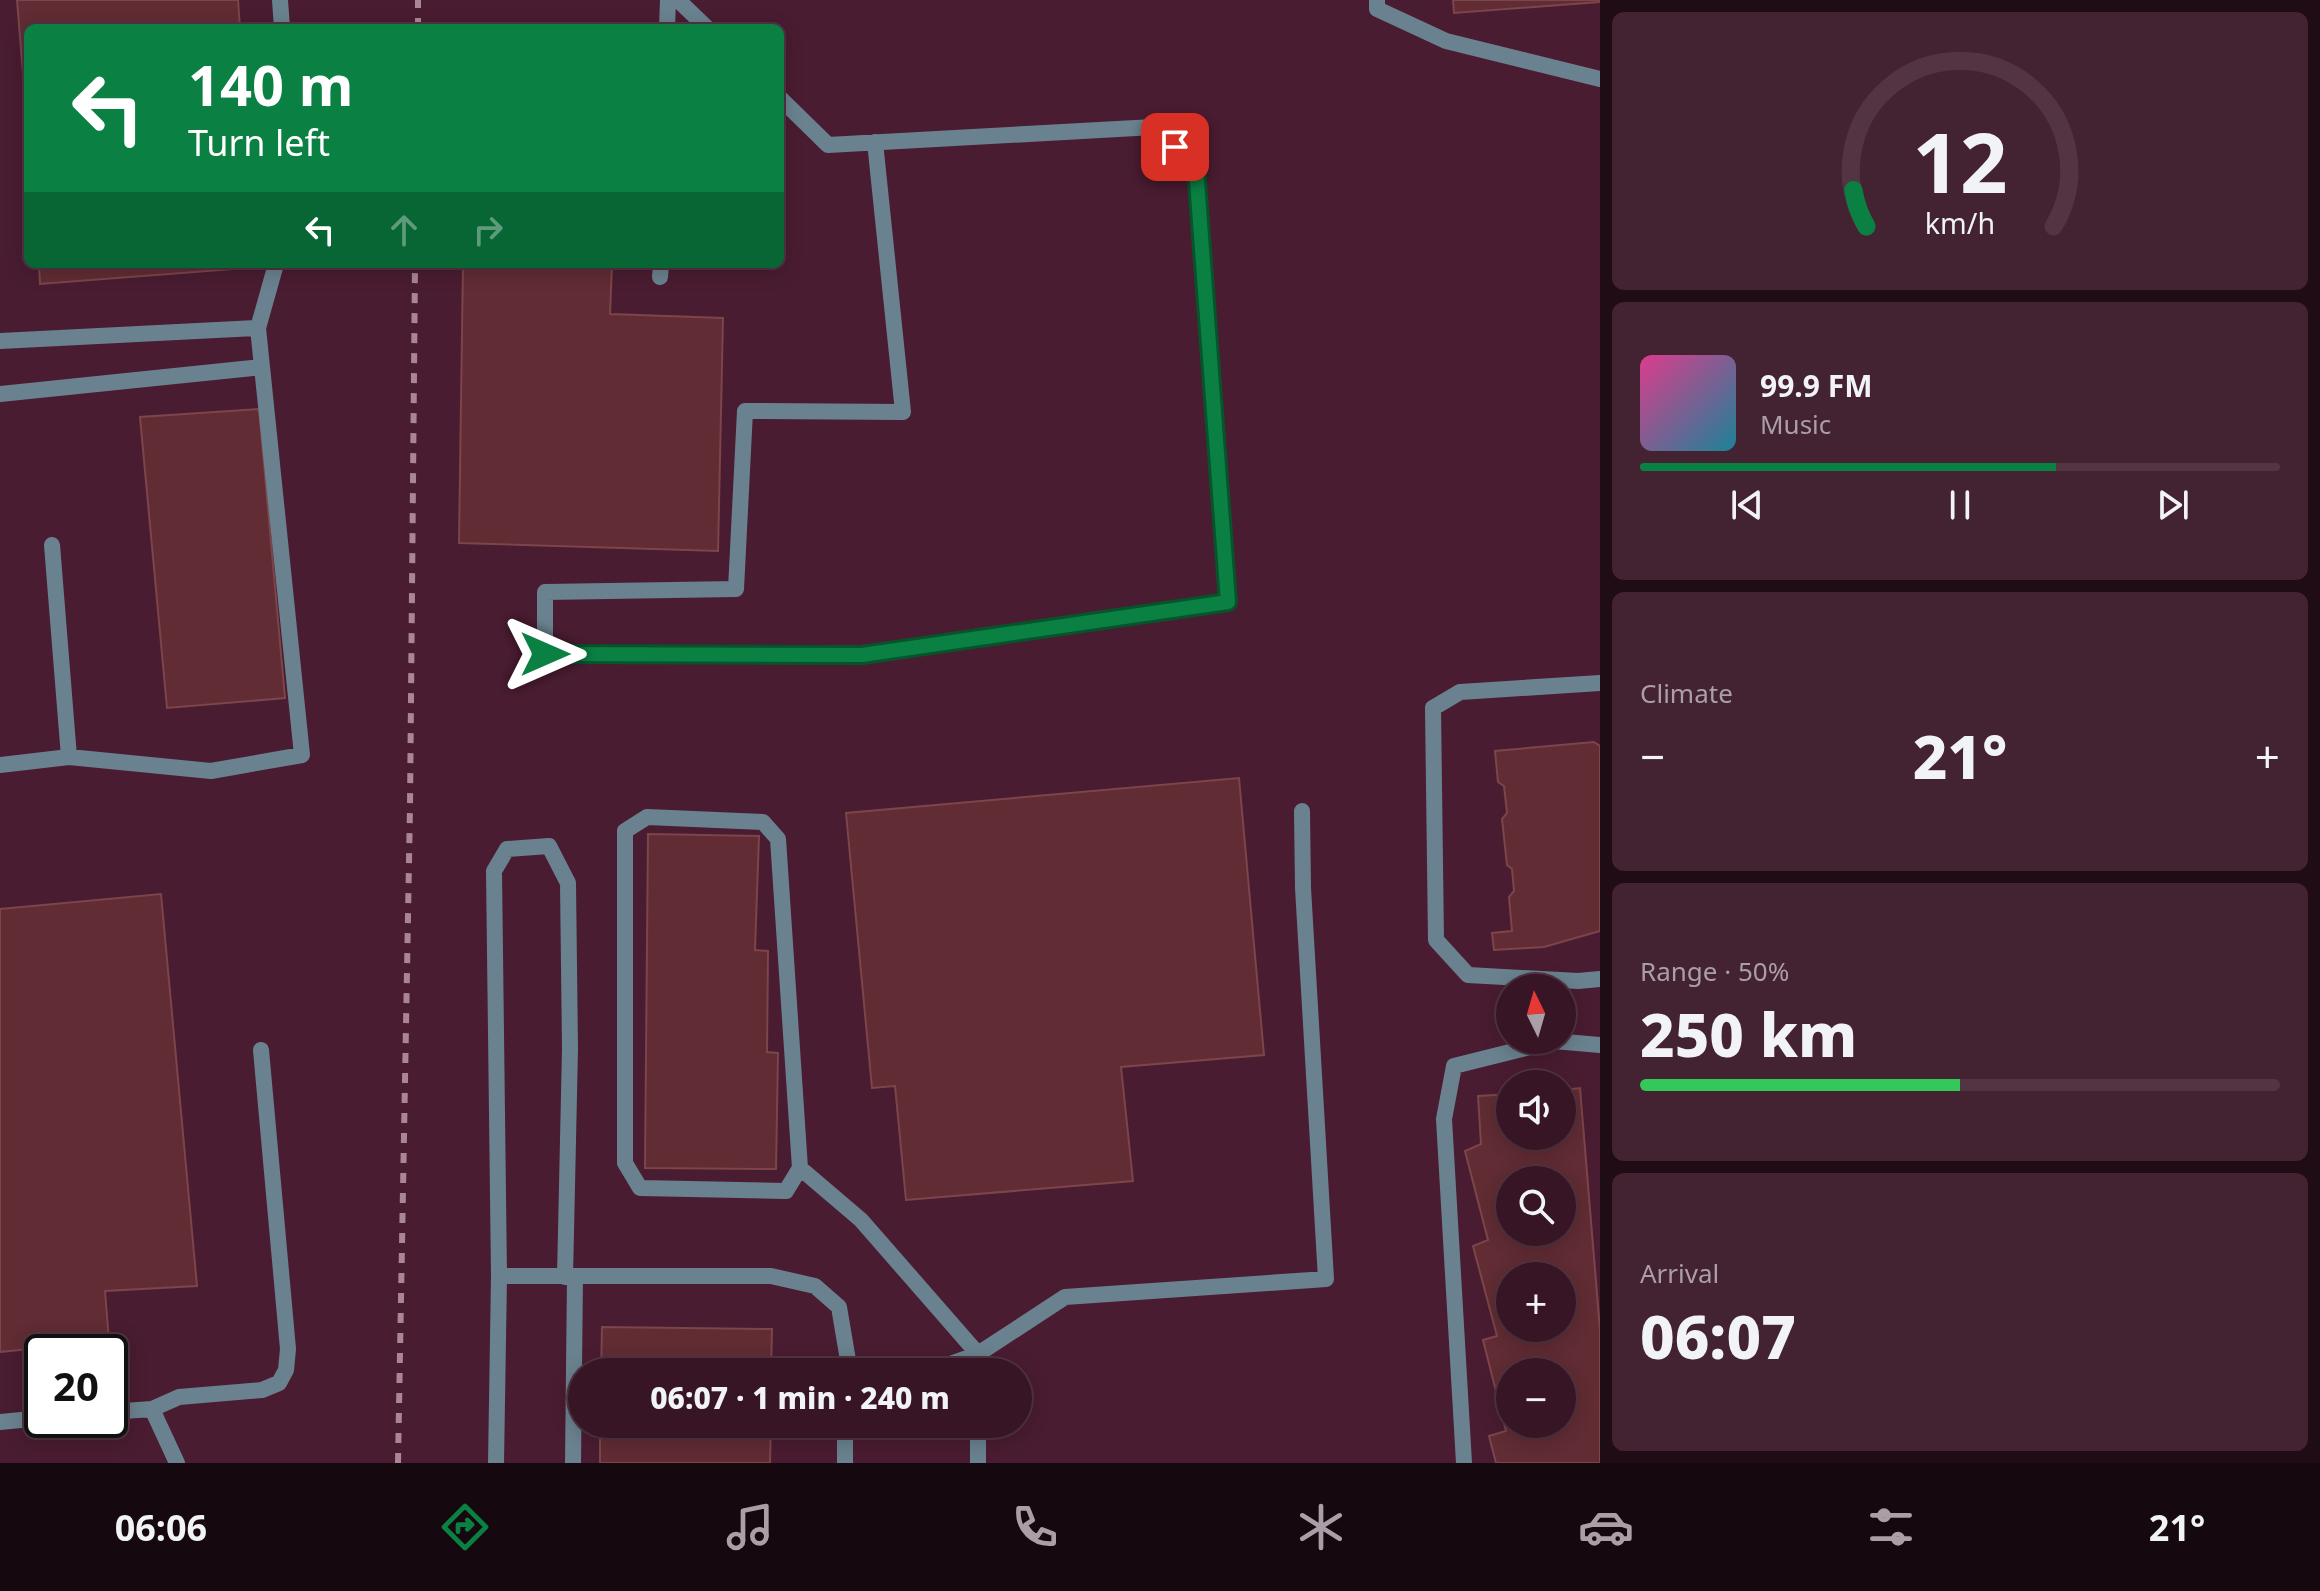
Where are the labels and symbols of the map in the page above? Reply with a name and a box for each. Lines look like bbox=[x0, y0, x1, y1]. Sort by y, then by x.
pin bbox=[1141, 113, 1209, 181]
position arrow bbox=[503, 612, 587, 696]
north arrow bbox=[1496, 974, 1576, 1054]
speed limit sign: 20 bbox=[24, 1334, 128, 1438]

